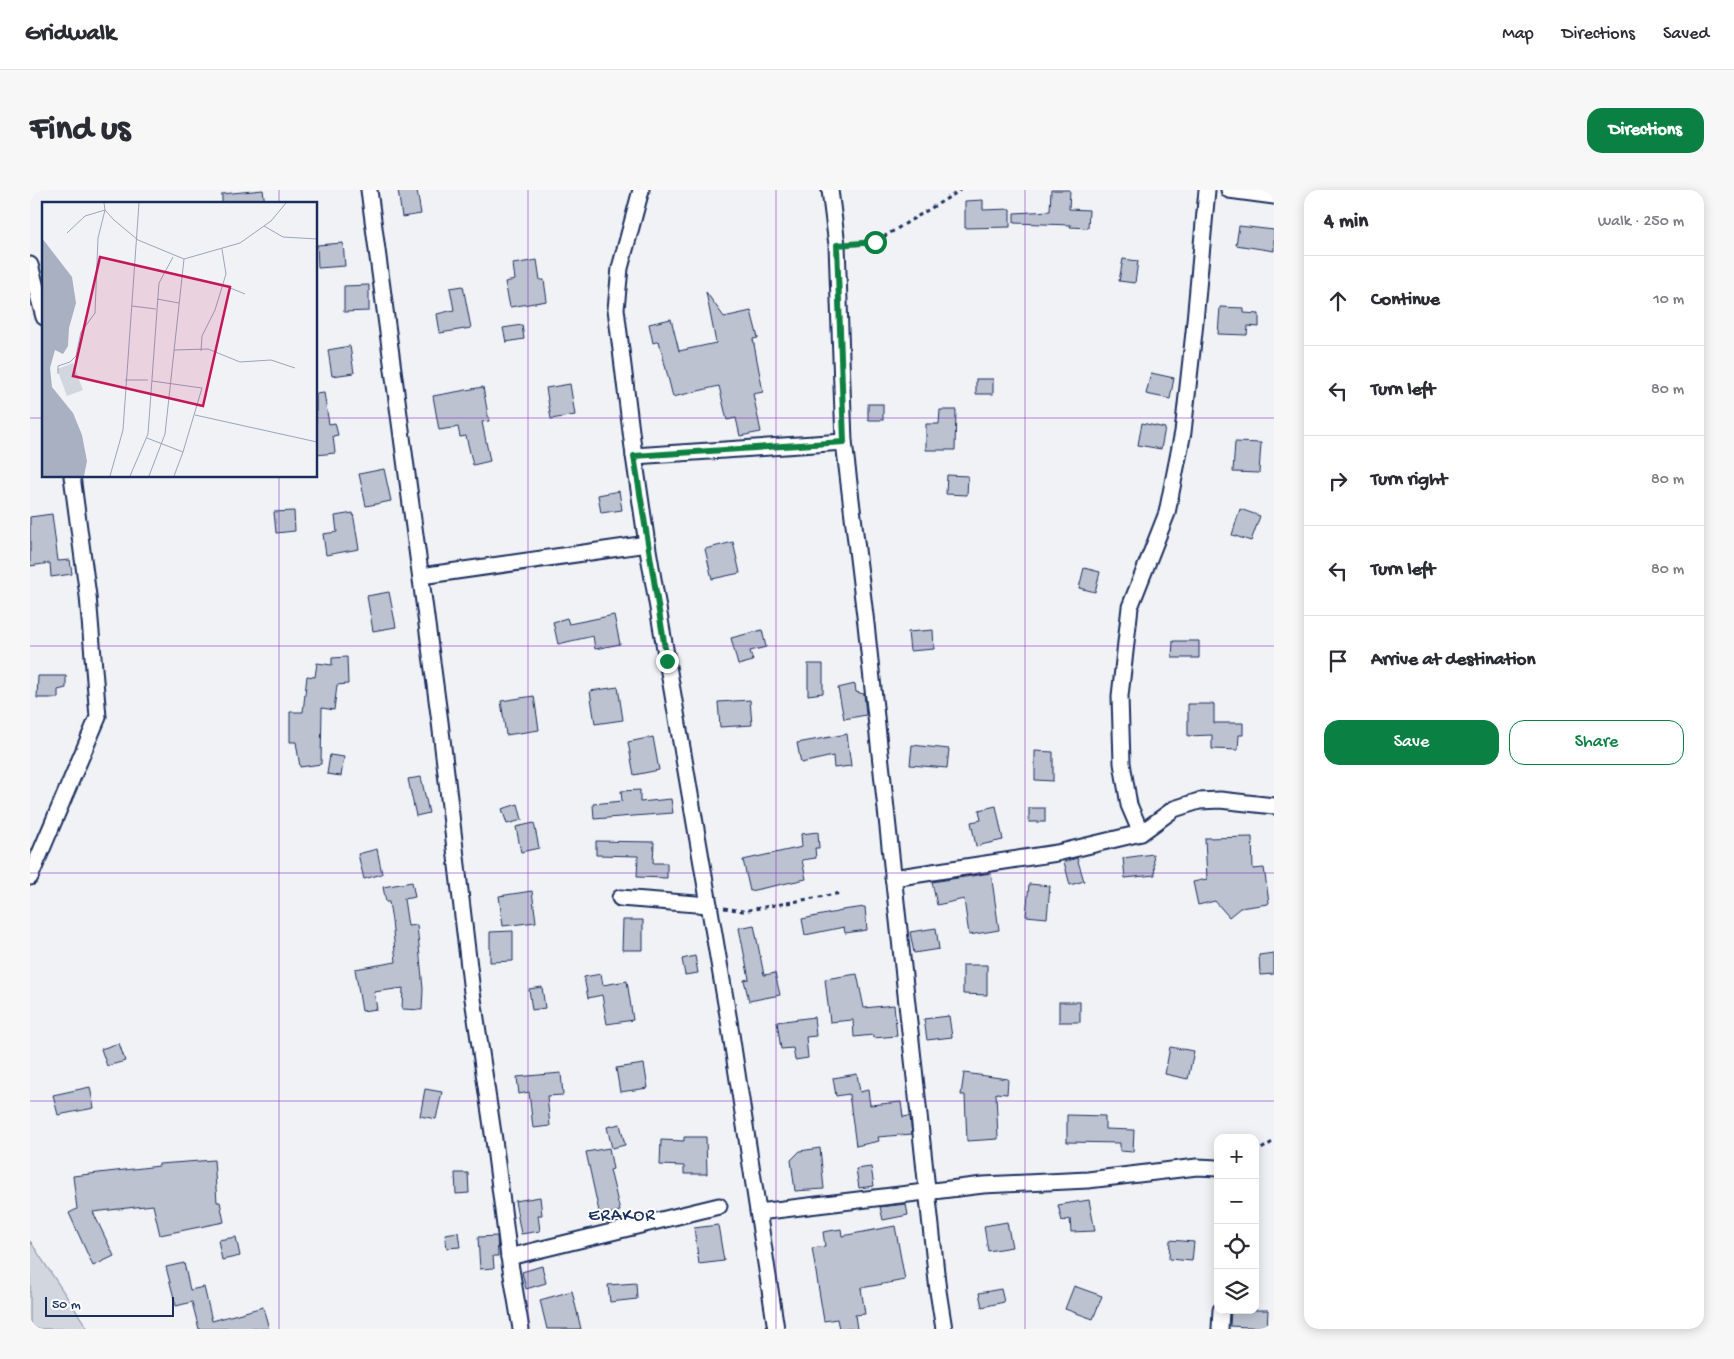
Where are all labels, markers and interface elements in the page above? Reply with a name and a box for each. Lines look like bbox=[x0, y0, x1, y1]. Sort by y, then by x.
text: Gridwalk bbox=[25, 20, 116, 49]
text: Map bbox=[1502, 24, 1534, 45]
text: Directions bbox=[1562, 24, 1635, 45]
text: Saved bbox=[1663, 24, 1709, 45]
button: Directions bbox=[1587, 108, 1704, 153]
text: Find us bbox=[30, 110, 130, 151]
inset map bbox=[42, 202, 318, 478]
text: 4 min bbox=[1324, 210, 1368, 235]
text: Walk · 250 m bbox=[1598, 213, 1684, 232]
route start bbox=[864, 231, 887, 254]
icon: ahead bbox=[1324, 287, 1352, 315]
text: Continue bbox=[1371, 289, 1440, 312]
text: 10 m bbox=[1653, 291, 1684, 310]
icon: left bbox=[1324, 377, 1352, 405]
text: Turn left bbox=[1371, 379, 1435, 402]
text: 80 m bbox=[1651, 381, 1684, 400]
icon: right bbox=[1324, 467, 1352, 495]
text: Turn right bbox=[1371, 469, 1447, 492]
text: 80 m bbox=[1651, 471, 1684, 490]
icon: left bbox=[1324, 557, 1352, 585]
text: Turn left bbox=[1371, 559, 1435, 582]
text: 80 m bbox=[1651, 561, 1684, 580]
icon: arrive bbox=[1324, 647, 1352, 675]
text: Arrive at destination bbox=[1371, 649, 1535, 672]
route end bbox=[656, 650, 679, 673]
button: Save bbox=[1324, 720, 1499, 765]
button: Share bbox=[1509, 720, 1684, 765]
map controls bbox=[1214, 1134, 1259, 1314]
button: + bbox=[1214, 1134, 1259, 1179]
button: − bbox=[1214, 1179, 1259, 1224]
district label: ERAKOR bbox=[588, 1206, 656, 1227]
button: locate bbox=[1214, 1224, 1259, 1269]
button: layers bbox=[1214, 1269, 1259, 1314]
scale bar bbox=[45, 1294, 174, 1317]
text: 50 m bbox=[52, 1297, 81, 1314]

